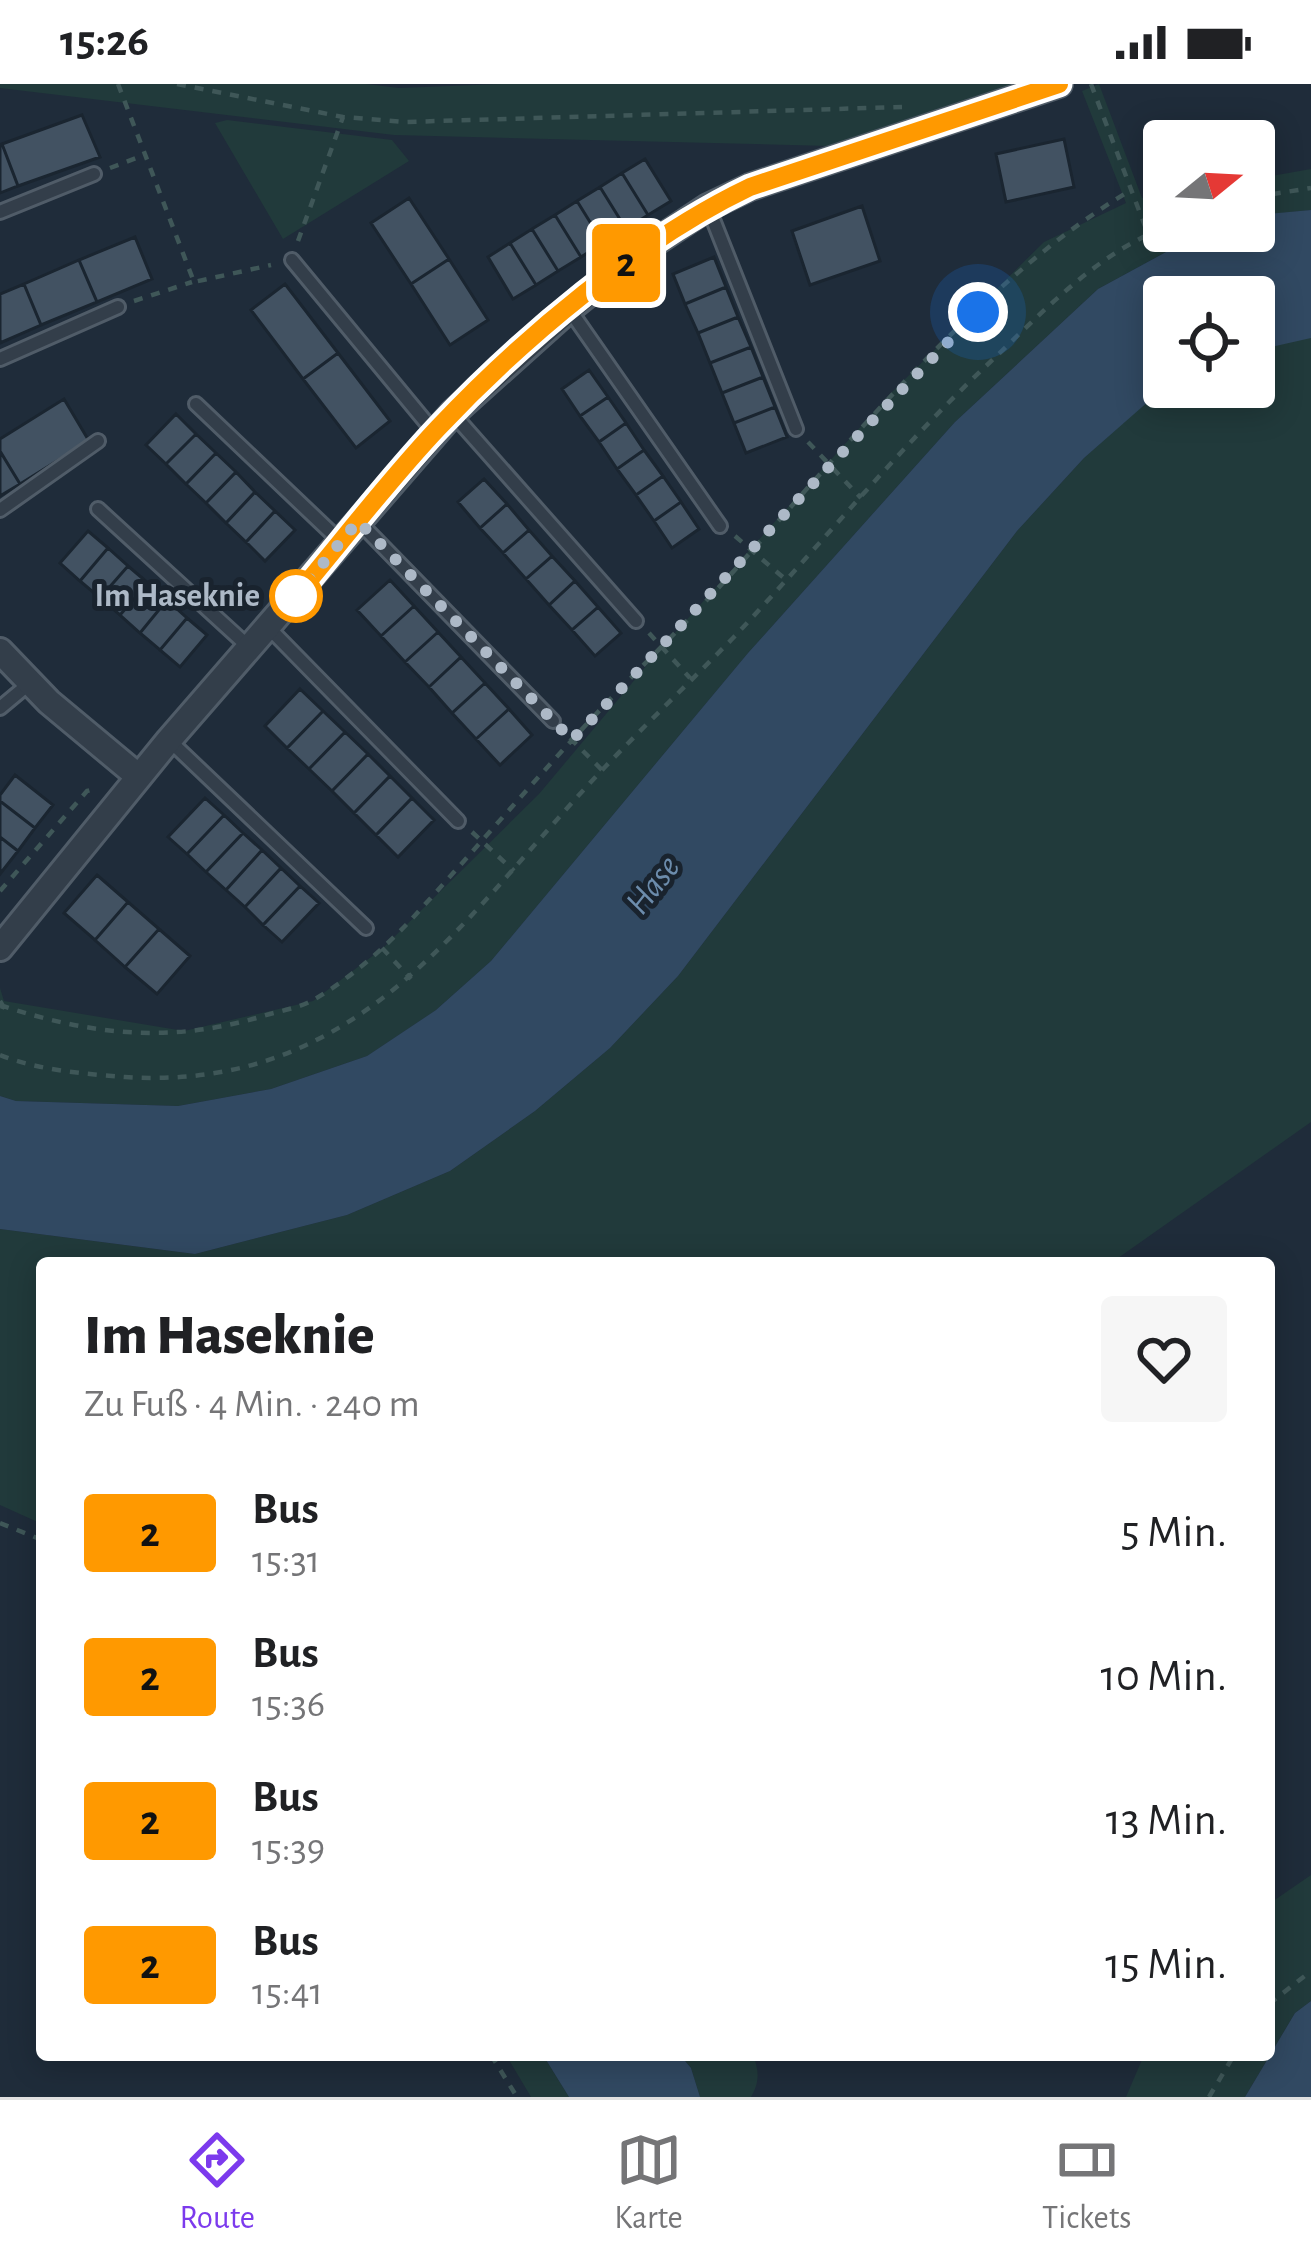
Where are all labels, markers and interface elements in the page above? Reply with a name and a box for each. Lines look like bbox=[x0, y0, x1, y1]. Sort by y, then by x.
text: 15:26 bbox=[60, 19, 149, 64]
north arrow bbox=[1143, 120, 1275, 252]
map controls bbox=[1143, 120, 1275, 408]
line badge: 2 bbox=[587, 224, 665, 302]
text: 2 bbox=[616, 242, 636, 284]
button: locate bbox=[1143, 276, 1275, 408]
your location bbox=[948, 282, 1008, 342]
marker: Im Haseknie bbox=[271, 571, 321, 621]
place label: Im Haseknie bbox=[94, 580, 260, 613]
water label: Hase bbox=[619, 849, 687, 921]
button: heart bbox=[1101, 1296, 1227, 1422]
text: Im Haseknie bbox=[84, 1307, 375, 1364]
text: Zu Fuß · 4 Min. · 240 m bbox=[84, 1385, 420, 1424]
text: Bus bbox=[252, 1487, 319, 1532]
text: 5 Min. bbox=[1121, 1510, 1227, 1555]
text: 2 bbox=[140, 1512, 160, 1554]
text: 15:31 bbox=[252, 1541, 320, 1580]
text: Bus bbox=[252, 1631, 319, 1676]
text: 10 Min. bbox=[1100, 1654, 1227, 1699]
text: 2 bbox=[140, 1656, 160, 1698]
text: 15:36 bbox=[252, 1685, 325, 1724]
text: Bus bbox=[252, 1775, 319, 1820]
text: 13 Min. bbox=[1106, 1798, 1227, 1843]
text: 2 bbox=[140, 1800, 160, 1842]
text: 15:39 bbox=[252, 1829, 325, 1868]
text: Bus bbox=[252, 1919, 319, 1964]
text: 15 Min. bbox=[1105, 1942, 1227, 1987]
text: 2 bbox=[140, 1944, 160, 1986]
text: 15:41 bbox=[252, 1973, 323, 2012]
tab: Route bbox=[180, 2127, 255, 2239]
tab: Karte bbox=[614, 2127, 683, 2239]
tab: Tickets bbox=[1042, 2127, 1131, 2239]

